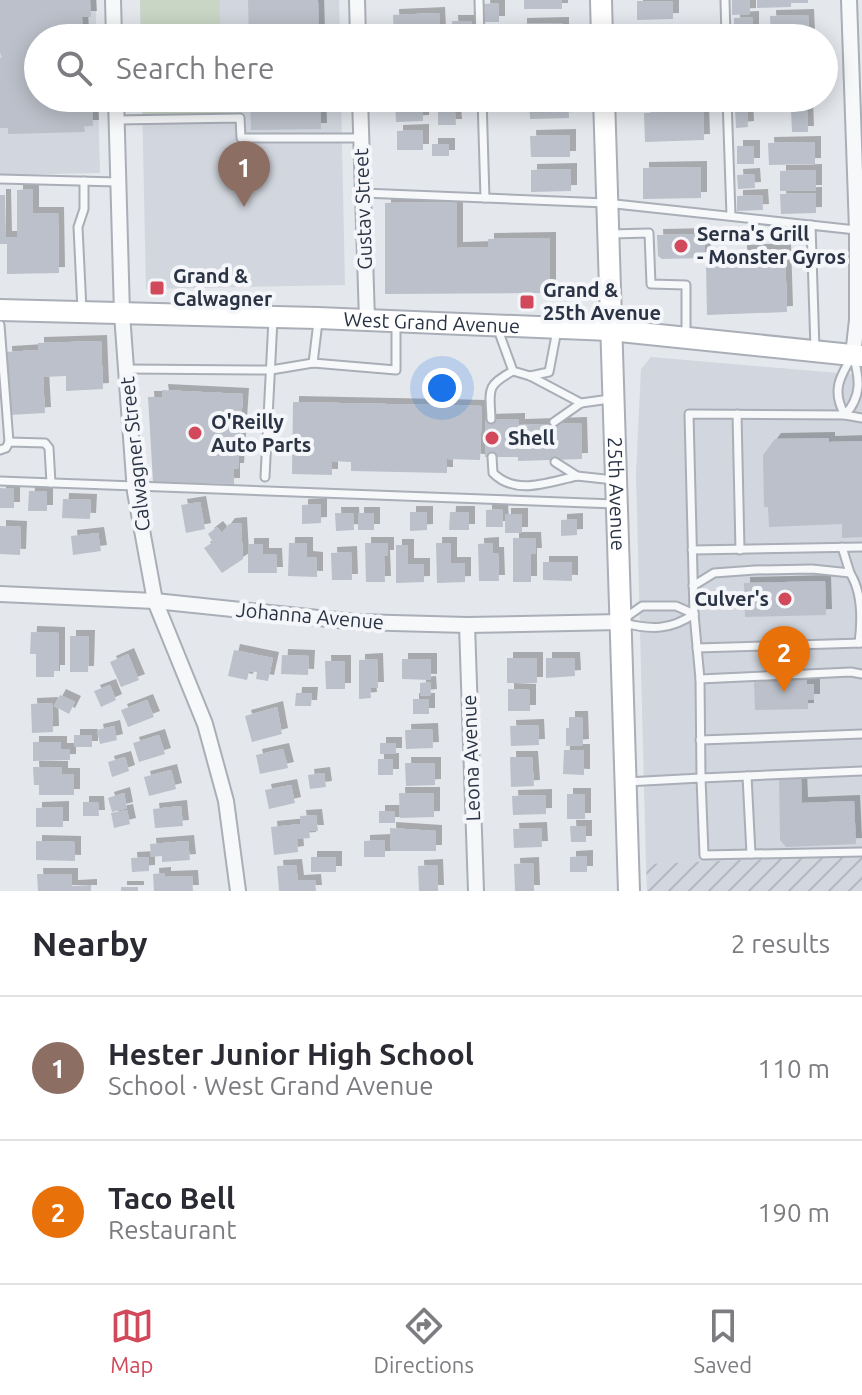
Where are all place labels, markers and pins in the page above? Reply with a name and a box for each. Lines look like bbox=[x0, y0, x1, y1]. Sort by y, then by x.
pin: 1 bbox=[218, 141, 270, 207]
place label: Serna's Grill - Monster Gyros bbox=[697, 222, 846, 268]
marker: Serna's Grill - Monster Gyros bbox=[672, 237, 690, 255]
place label: Grand & Calwagner bbox=[173, 264, 273, 310]
place label: Grand & 25th Avenue bbox=[543, 278, 661, 324]
marker: Grand & Calwagner bbox=[148, 279, 166, 297]
marker: Grand & 25th Avenue bbox=[518, 293, 536, 311]
place label: O'Reilly Auto Parts bbox=[211, 410, 311, 456]
marker: O'Reilly Auto Parts bbox=[186, 424, 204, 442]
place label: Shell bbox=[508, 426, 555, 449]
marker: Shell bbox=[483, 429, 501, 447]
place label: Culver's bbox=[694, 587, 769, 610]
marker: Culver's bbox=[776, 590, 794, 608]
pin: 2 bbox=[758, 626, 810, 692]

